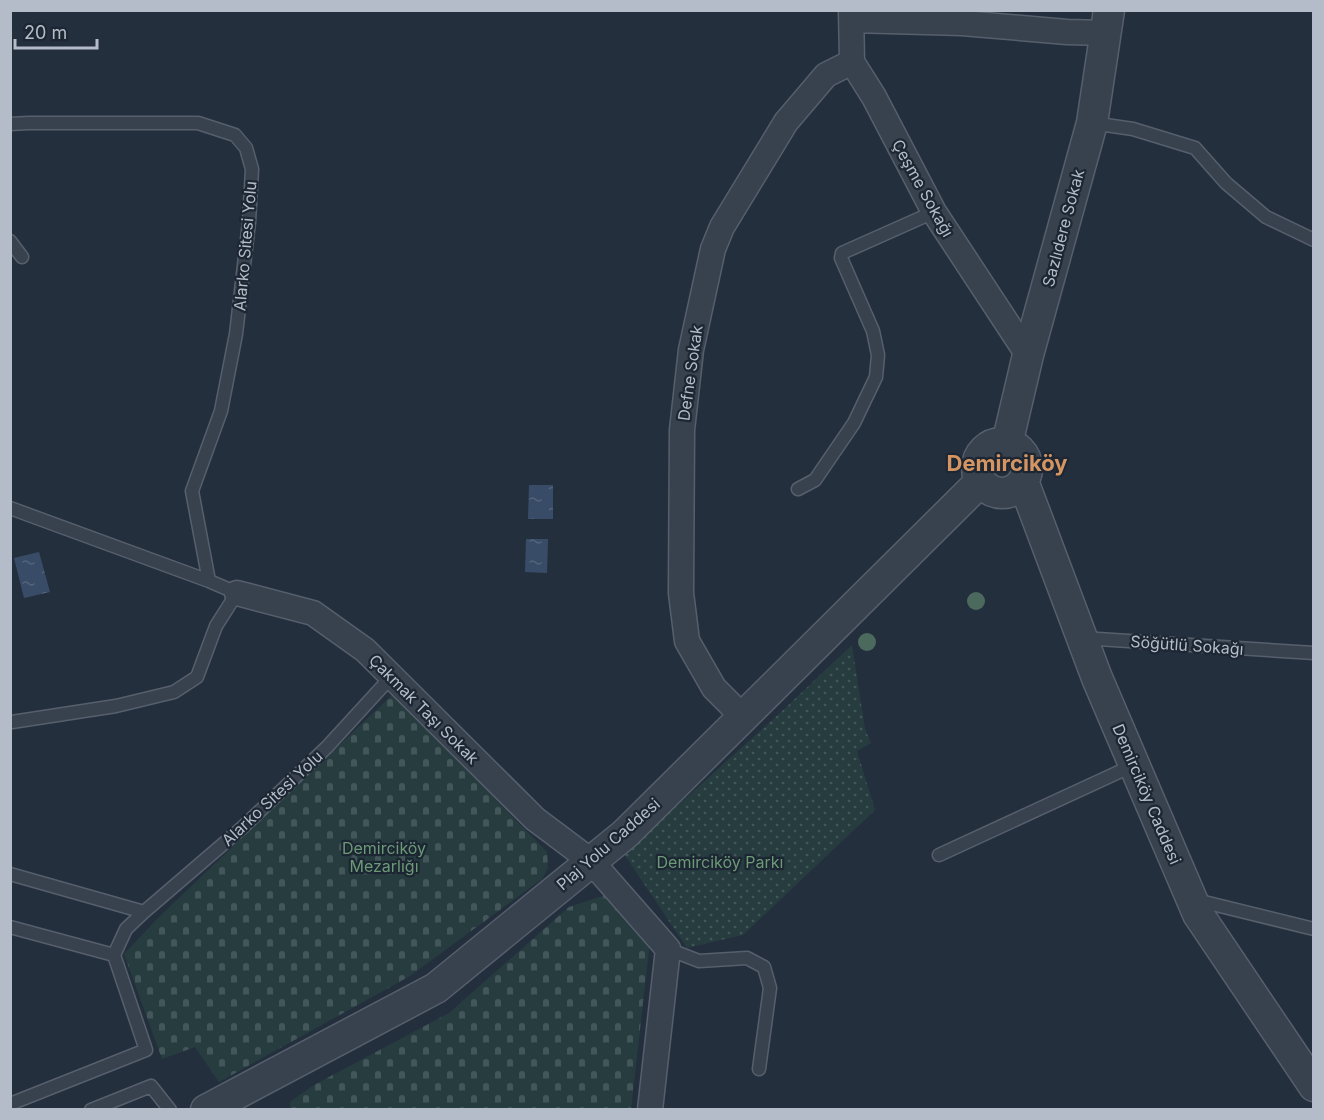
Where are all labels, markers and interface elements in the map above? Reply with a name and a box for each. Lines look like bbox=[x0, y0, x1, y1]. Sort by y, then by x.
scale bar bbox=[15, 12, 98, 50]
text: 20 m bbox=[24, 22, 67, 43]
street label: Çeşme Sokağı bbox=[888, 136, 958, 240]
street label: Sazlıdere Sokak bbox=[1038, 167, 1088, 289]
street label: Alarko Sitesi Yolu bbox=[229, 180, 261, 312]
street label: Defne Sokak bbox=[673, 324, 707, 422]
district label: Demirciköy bbox=[947, 450, 1067, 476]
street label: Söğütlü Sokağı bbox=[1130, 631, 1244, 659]
street label: Çakmak Taşı Sokak bbox=[365, 650, 483, 768]
street label: Demirciköy Caddesi bbox=[1108, 721, 1186, 867]
street label: Alarko Sitesi Yolu bbox=[217, 746, 327, 850]
street label: Plaj Yolu Caddesi bbox=[552, 794, 664, 894]
park label: Demirciköy Mezarlığı bbox=[342, 838, 426, 876]
park label: Demirciköy Parkı bbox=[657, 852, 783, 872]

